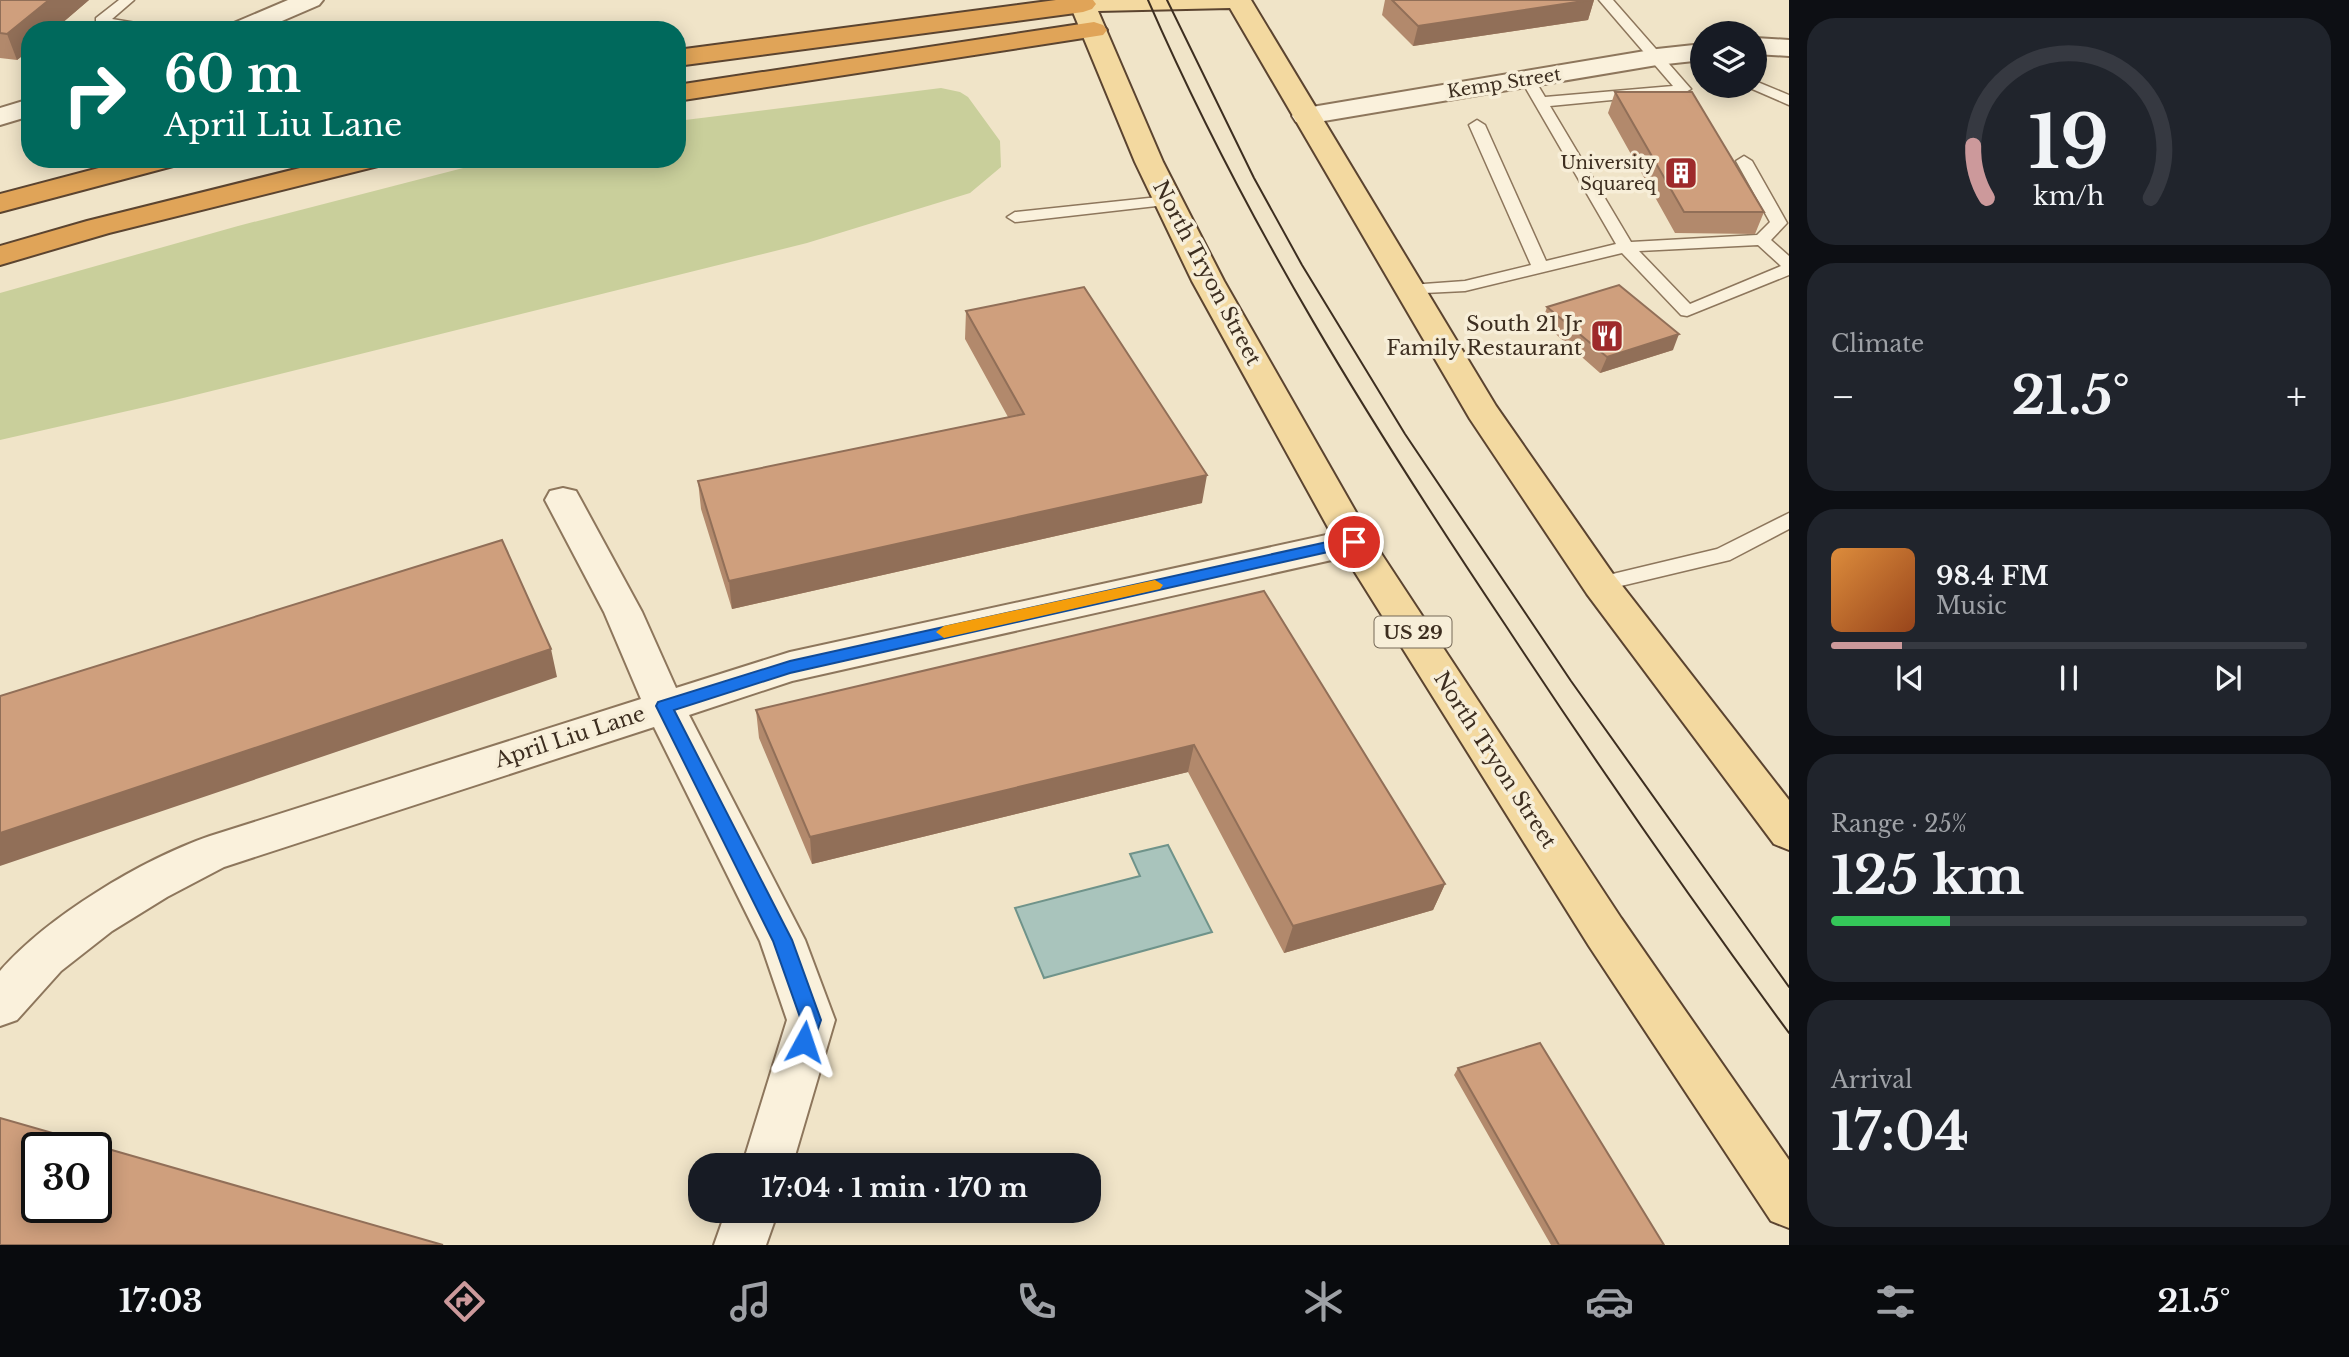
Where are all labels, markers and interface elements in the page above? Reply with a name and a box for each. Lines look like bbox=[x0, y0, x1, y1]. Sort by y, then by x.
map controls bbox=[1690, 21, 1767, 98]
button: layers bbox=[1690, 21, 1767, 98]
text: 60 m bbox=[164, 44, 301, 105]
icon: right bbox=[49, 49, 140, 140]
street label: Kemp Street bbox=[1446, 63, 1563, 103]
text: 19 bbox=[2029, 97, 2109, 188]
text: April Liu Lane bbox=[164, 105, 402, 145]
place label: University Squareq bbox=[1561, 152, 1656, 195]
building icon: University Squareq bbox=[1662, 154, 1700, 192]
street label: North Tryon Street bbox=[1147, 176, 1267, 370]
text: km/h bbox=[2034, 181, 2104, 212]
place label: South 21 Jr Family Restaurant bbox=[1386, 311, 1582, 361]
restaurant icon: South 21 Jr Family Restaurant bbox=[1588, 317, 1626, 355]
text: Climate bbox=[1831, 330, 1924, 358]
text: 21.5° bbox=[2011, 364, 2130, 428]
text: − bbox=[1831, 373, 1855, 420]
text: + bbox=[2286, 373, 2307, 420]
pin bbox=[1324, 512, 1384, 572]
icon: arrive bbox=[1335, 523, 1373, 561]
text: 98.4 FM bbox=[1936, 560, 2049, 592]
text: Music bbox=[1936, 592, 2007, 620]
road number: US 29 bbox=[1374, 617, 1452, 648]
icon: previous bbox=[1891, 659, 1929, 697]
icon: pause bbox=[2050, 659, 2088, 697]
icon: next bbox=[2209, 659, 2247, 697]
street label: North Tryon Street bbox=[1428, 667, 1562, 853]
street label: April Liu Lane bbox=[491, 700, 648, 774]
text: Range · 25% bbox=[1831, 810, 1967, 838]
text: 125 km bbox=[1831, 844, 2024, 908]
position arrow bbox=[767, 1005, 841, 1079]
text: Arrival bbox=[1831, 1066, 1912, 1094]
text: 17:04 bbox=[1831, 1100, 1969, 1164]
speed limit sign: 30 bbox=[21, 1132, 112, 1223]
text: 17:04 · 1 min · 170 m bbox=[761, 1172, 1028, 1204]
icon: directions bbox=[440, 1277, 489, 1326]
icon: music bbox=[726, 1277, 775, 1326]
icon: phone bbox=[1012, 1277, 1061, 1326]
icon: climate bbox=[1299, 1277, 1348, 1326]
icon: car bbox=[1585, 1277, 1634, 1326]
icon: filters bbox=[1871, 1277, 1920, 1326]
text: 17:03 bbox=[119, 1281, 203, 1321]
text: 21.5° bbox=[2157, 1281, 2230, 1321]

